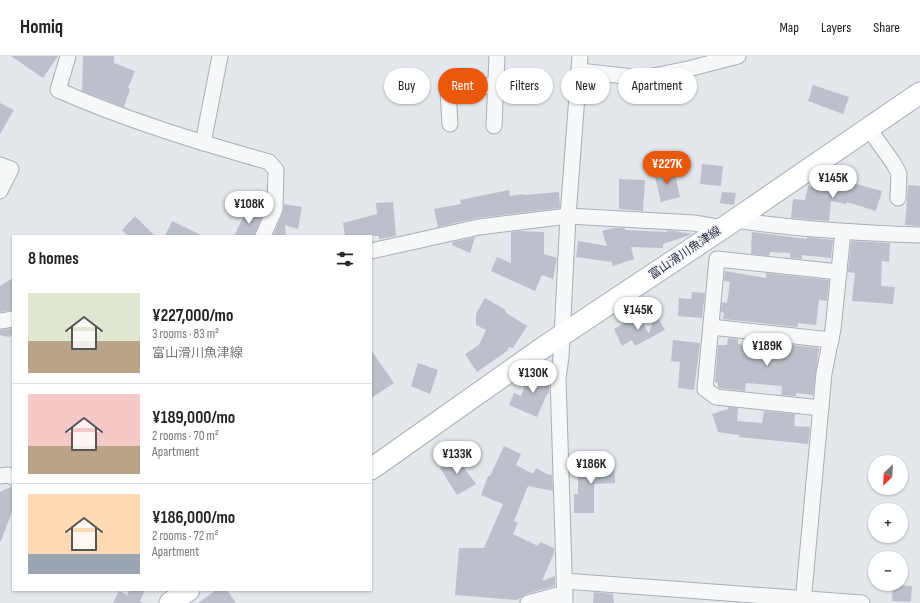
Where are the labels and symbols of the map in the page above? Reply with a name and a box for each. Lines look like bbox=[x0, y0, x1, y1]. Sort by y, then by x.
pin: ¥227K bbox=[639, 151, 695, 185]
pin: ¥145K bbox=[805, 165, 861, 199]
pin: ¥108K bbox=[221, 191, 277, 225]
street label: 富山滑川魚津線 bbox=[646, 223, 724, 283]
pin: ¥145K bbox=[610, 297, 666, 331]
pin: ¥189K bbox=[739, 333, 795, 367]
pin: ¥130K bbox=[505, 360, 561, 394]
pin: ¥133K bbox=[429, 441, 485, 475]
pin: ¥186K bbox=[563, 451, 619, 485]
north arrow bbox=[868, 455, 908, 495]

